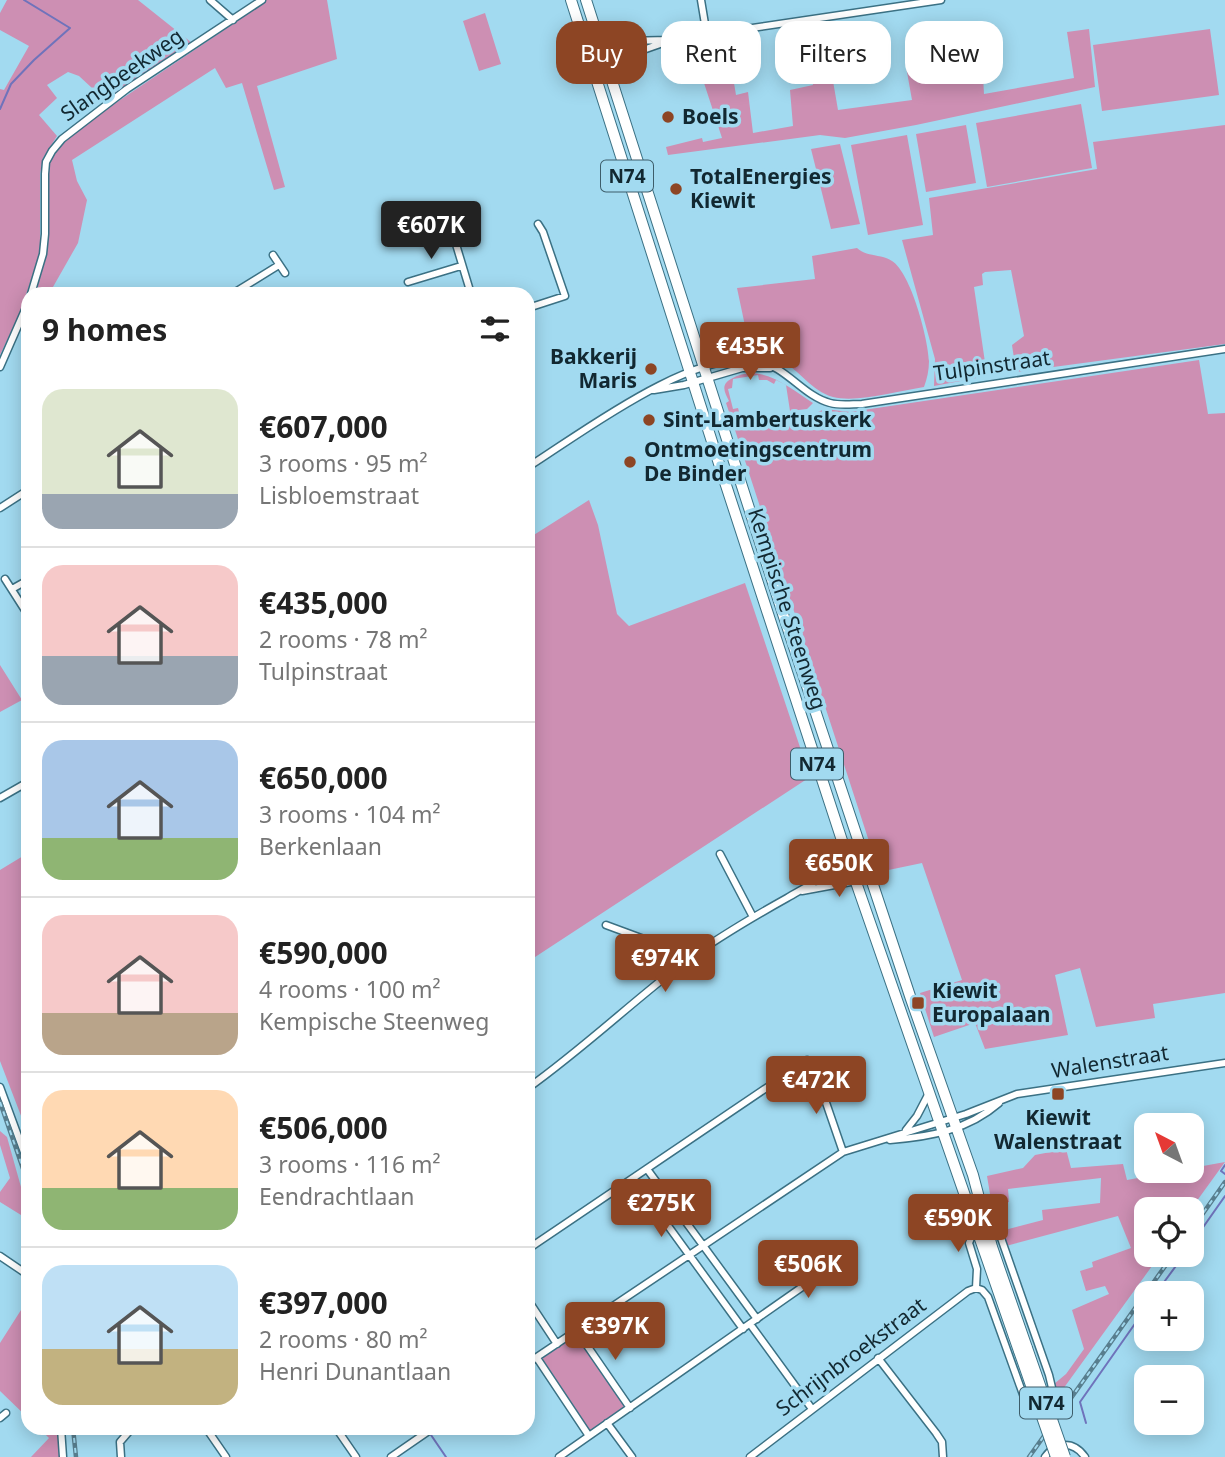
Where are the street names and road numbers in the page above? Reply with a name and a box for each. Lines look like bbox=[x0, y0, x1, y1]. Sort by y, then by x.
street label: Slangbeekweg bbox=[55, 22, 188, 127]
road number: N74 bbox=[601, 160, 653, 192]
street label: Tulpinstraat bbox=[932, 343, 1052, 387]
street label: Kempische Steenweg bbox=[742, 504, 834, 713]
road number: N74 bbox=[791, 748, 843, 779]
street label: Walenstraat bbox=[1049, 1038, 1171, 1084]
street label: Schrijnbroekstraat bbox=[770, 1290, 931, 1422]
road number: N74 bbox=[1020, 1387, 1072, 1418]

